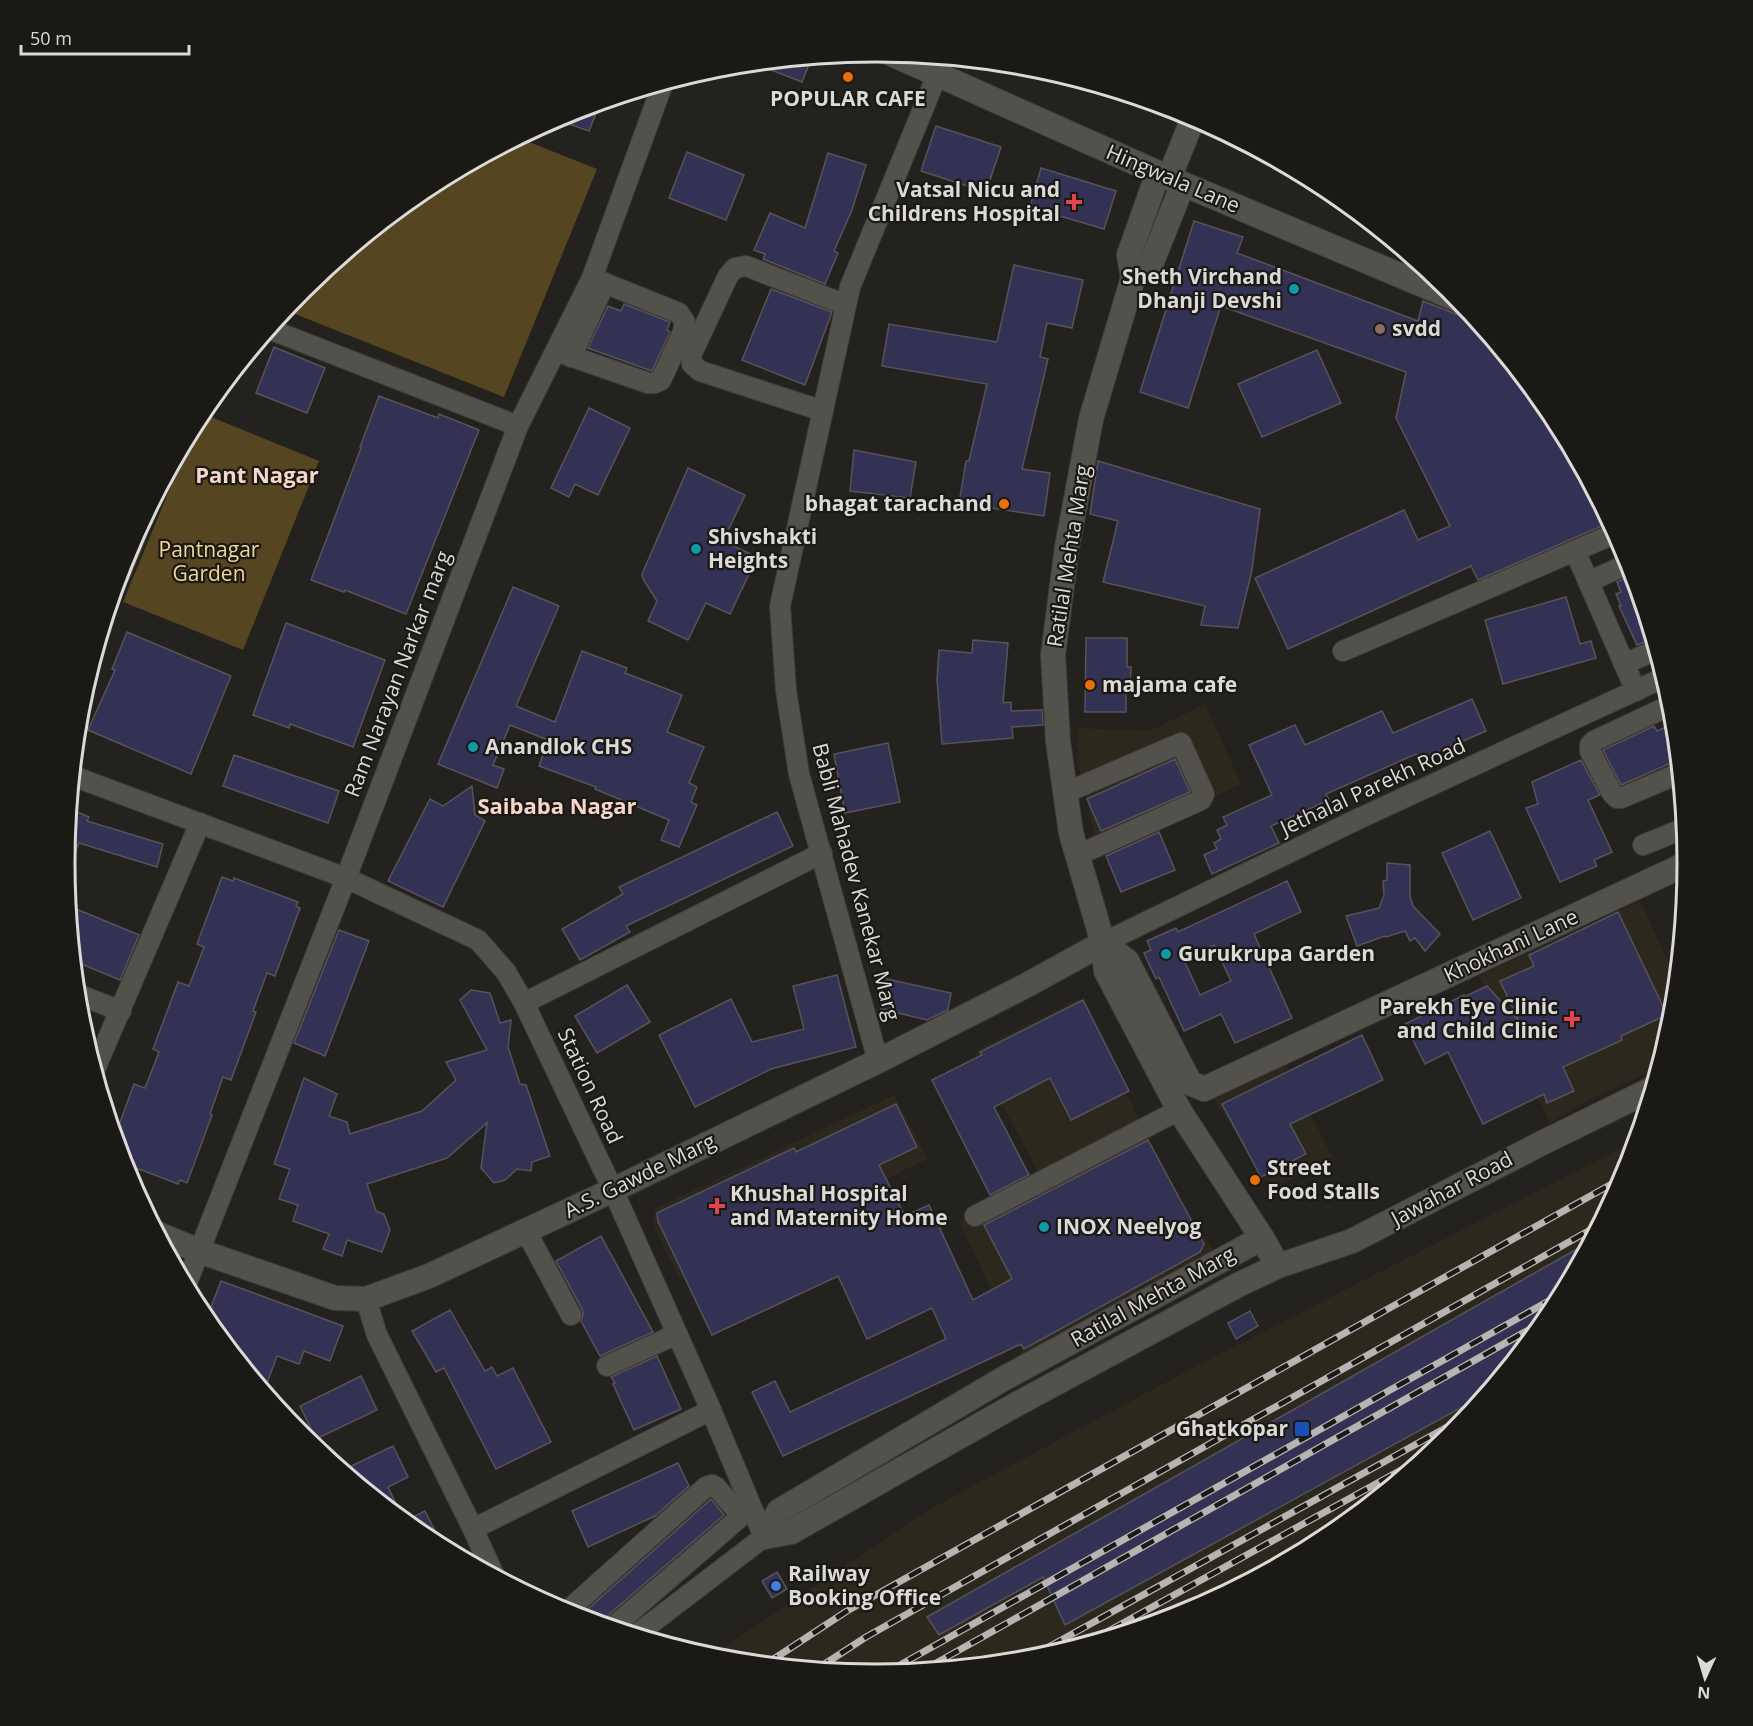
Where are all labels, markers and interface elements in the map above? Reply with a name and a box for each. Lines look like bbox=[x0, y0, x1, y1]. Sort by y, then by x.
scale bar bbox=[21, 18, 189, 56]
text: 50 m bbox=[30, 26, 72, 50]
marker: POPULAR CAFE bbox=[841, 70, 855, 84]
place label: POPULAR CAFE bbox=[770, 84, 926, 112]
street label: Hingwala Lane bbox=[1102, 137, 1245, 219]
place label: Vatsal Nicu and Childrens Hospital bbox=[868, 175, 1060, 227]
marker: Vatsal Nicu and Childrens Hospital bbox=[1065, 193, 1083, 211]
place label: Sheth Virchand Dhanji Devshi bbox=[1122, 262, 1282, 314]
marker: Sheth Virchand Dhanji Devshi bbox=[1287, 282, 1301, 296]
place label: svdd bbox=[1392, 314, 1441, 342]
marker: svdd bbox=[1373, 322, 1387, 336]
district label: Pant Nagar bbox=[195, 459, 319, 489]
street label: Ratilal Mehta Marg bbox=[1040, 463, 1096, 649]
place label: bhagat tarachand bbox=[805, 489, 992, 517]
marker: bhagat tarachand bbox=[997, 497, 1011, 511]
place label: Shivshakti Heights bbox=[708, 522, 817, 574]
park label: Pantnagar Garden bbox=[159, 535, 260, 587]
marker: Shivshakti Heights bbox=[689, 542, 703, 556]
street label: Ram Narayan Narkar marg bbox=[337, 546, 457, 801]
place label: majama cafe bbox=[1102, 670, 1237, 698]
marker: majama cafe bbox=[1083, 678, 1097, 692]
street label: Jethalal Parekh Road bbox=[1274, 731, 1470, 842]
place label: Anandlok CHS bbox=[485, 732, 632, 760]
marker: Anandlok CHS bbox=[466, 740, 480, 754]
street label: Babli Mahadev Kanekar Marg bbox=[806, 740, 908, 1024]
district label: Saibaba Nagar bbox=[477, 790, 637, 820]
street label: Khokhani Lane bbox=[1439, 902, 1582, 988]
place label: Gurukrupa Garden bbox=[1178, 939, 1375, 967]
marker: Gurukrupa Garden bbox=[1159, 947, 1173, 961]
place label: Parekh Eye Clinic and Child Clinic bbox=[1379, 992, 1558, 1044]
marker: Parekh Eye Clinic and Child Clinic bbox=[1563, 1010, 1581, 1028]
street label: Station Road bbox=[552, 1023, 630, 1148]
street label: A.S. Gawde Marg bbox=[559, 1126, 720, 1224]
street label: Jawahar Road bbox=[1384, 1144, 1517, 1233]
place label: Street Food Stalls bbox=[1267, 1153, 1380, 1205]
marker: Street Food Stalls bbox=[1248, 1173, 1262, 1187]
place label: Khushal Hospital and Maternity Home bbox=[730, 1179, 948, 1231]
marker: Khushal Hospital and Maternity Home bbox=[708, 1197, 726, 1215]
place label: INOX Neelyog bbox=[1056, 1212, 1201, 1240]
marker: INOX Neelyog bbox=[1037, 1220, 1051, 1234]
street label: Ratilal Mehta Marg bbox=[1065, 1239, 1240, 1353]
place label: Ghatkopar bbox=[1176, 1414, 1288, 1442]
marker: Ghatkopar bbox=[1293, 1420, 1311, 1438]
place label: Railway Booking Office bbox=[788, 1559, 941, 1611]
marker: Railway Booking Office bbox=[769, 1579, 783, 1593]
north arrow bbox=[1675, 1648, 1735, 1708]
text: N bbox=[1697, 1682, 1711, 1704]

